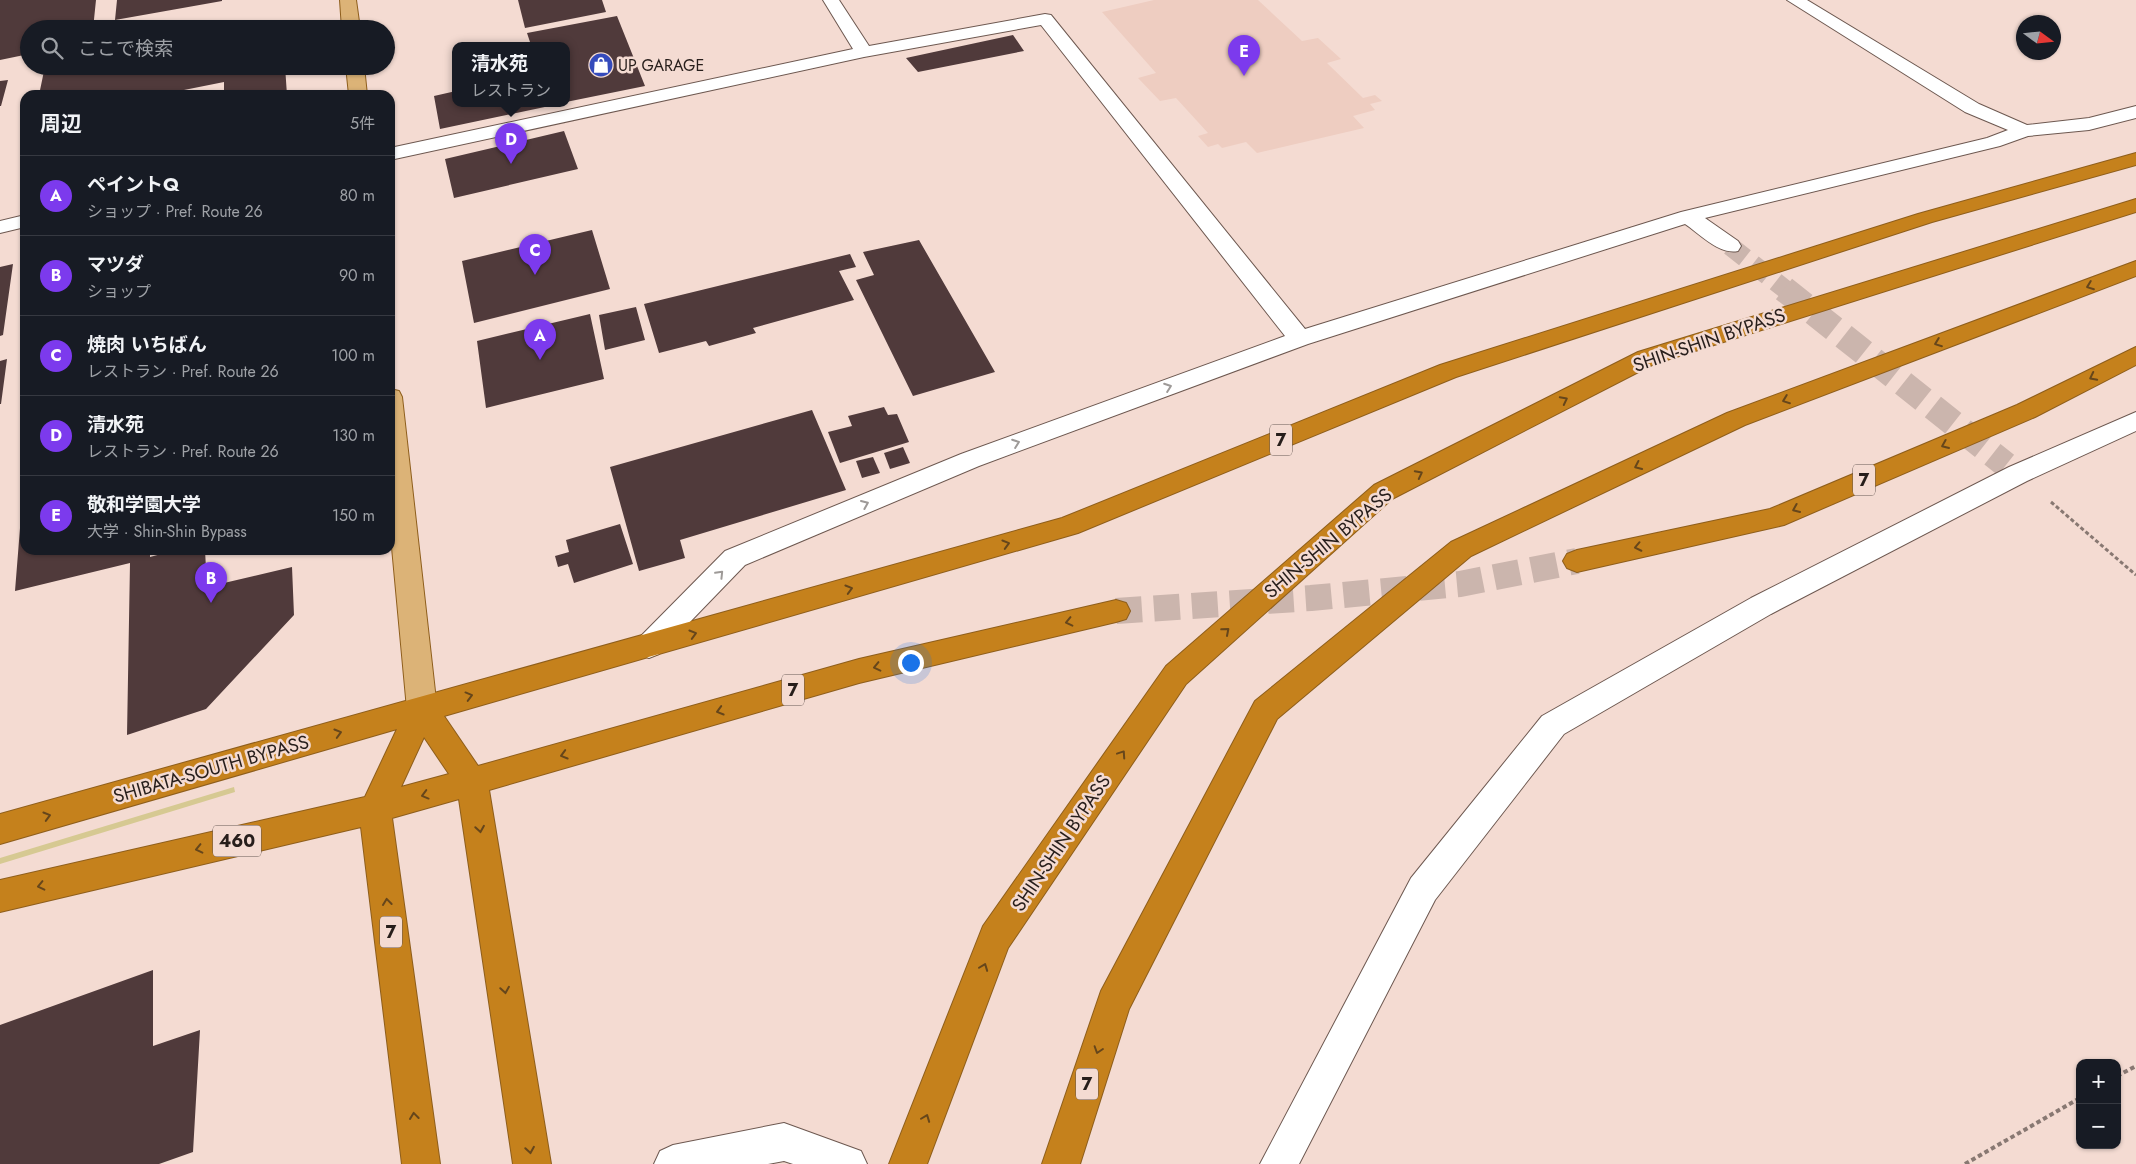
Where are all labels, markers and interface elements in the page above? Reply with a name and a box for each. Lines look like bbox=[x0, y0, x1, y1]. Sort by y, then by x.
north arrow bbox=[2016, 15, 2061, 60]
search box bbox=[20, 20, 395, 75]
icon: search bbox=[38, 34, 66, 62]
text: ここで検索 bbox=[78, 35, 173, 62]
pin: E bbox=[1228, 35, 1260, 76]
popup bbox=[452, 42, 570, 107]
text: 清水苑 bbox=[471, 50, 528, 77]
shop icon: UP GARAGE bbox=[588, 52, 614, 78]
place label: UP GARAGE bbox=[618, 54, 704, 77]
text: レストラン bbox=[471, 79, 551, 102]
text: 周辺 bbox=[40, 109, 82, 139]
text: 5件 bbox=[350, 112, 375, 135]
pin: D bbox=[495, 123, 527, 164]
text: ペイントQ bbox=[87, 171, 179, 198]
text: A bbox=[50, 184, 62, 207]
text: 80 m bbox=[339, 184, 375, 207]
text: ショップ · Pref. Route 26 bbox=[87, 200, 263, 223]
pin: C bbox=[519, 234, 551, 275]
text: マツダ bbox=[87, 251, 144, 278]
text: B bbox=[51, 264, 61, 287]
text: 90 m bbox=[339, 264, 375, 287]
text: ショップ bbox=[87, 280, 151, 303]
one-way arrow bbox=[2087, 280, 2095, 290]
street label: SHIN-SHIN BYPASS bbox=[1629, 301, 1789, 379]
pin: A bbox=[524, 319, 556, 360]
text: 焼肉 いちばん bbox=[87, 331, 207, 358]
one-way arrow bbox=[1934, 337, 1943, 347]
text: C bbox=[50, 344, 62, 367]
text: 100 m bbox=[331, 344, 375, 367]
text: レストラン · Pref. Route 26 bbox=[87, 360, 279, 383]
one-way arrow bbox=[2089, 371, 2098, 381]
one-way arrow bbox=[1163, 383, 1172, 393]
one-way arrow bbox=[1782, 394, 1791, 404]
one-way arrow bbox=[1559, 396, 1568, 406]
text: 清水苑 bbox=[87, 411, 144, 438]
text: D bbox=[50, 424, 62, 447]
text: 130 m bbox=[332, 424, 375, 447]
road number: 7 bbox=[1270, 424, 1292, 456]
one-way arrow bbox=[1011, 439, 1019, 449]
one-way arrow bbox=[1941, 439, 1950, 450]
text: レストラン · Pref. Route 26 bbox=[87, 440, 279, 463]
one-way arrow bbox=[1634, 459, 1643, 470]
road number: 7 bbox=[1853, 464, 1875, 496]
one-way arrow bbox=[1414, 470, 1423, 480]
street label: SHIN-SHIN BYPASS bbox=[1258, 481, 1398, 605]
text: 敬和学園大学 bbox=[87, 491, 201, 518]
one-way arrow bbox=[860, 499, 869, 510]
one-way arrow bbox=[1792, 503, 1801, 513]
text: E bbox=[51, 504, 61, 527]
text: 150 m bbox=[332, 504, 375, 527]
text: 大学 · Shin-Shin Bypass bbox=[87, 520, 247, 543]
one-way arrow bbox=[1001, 540, 1009, 550]
one-way arrow bbox=[1634, 541, 1643, 552]
pin: B bbox=[195, 562, 227, 603]
one-way arrow bbox=[714, 570, 723, 579]
one-way arrow bbox=[845, 584, 854, 595]
one-way arrow bbox=[1065, 616, 1074, 627]
one-way arrow bbox=[1221, 628, 1230, 637]
one-way arrow bbox=[689, 629, 697, 639]
your location bbox=[898, 650, 924, 676]
one-way arrow bbox=[872, 661, 881, 672]
road number: 7 bbox=[782, 674, 804, 706]
one-way arrow bbox=[465, 691, 474, 702]
one-way arrow bbox=[717, 705, 725, 715]
street label: SHIBATA-SOUTH BYPASS bbox=[110, 728, 312, 810]
one-way arrow bbox=[333, 728, 342, 739]
one-way arrow bbox=[561, 750, 569, 760]
one-way arrow bbox=[1116, 750, 1125, 760]
street label: SHIN-SHIN BYPASS bbox=[1005, 769, 1117, 917]
one-way arrow bbox=[422, 789, 430, 799]
one-way arrow bbox=[42, 811, 51, 821]
one-way arrow bbox=[474, 825, 484, 834]
road number: 460 bbox=[213, 826, 261, 856]
one-way arrow bbox=[195, 843, 204, 854]
one-way arrow bbox=[36, 880, 45, 891]
one-way arrow bbox=[382, 898, 393, 906]
road number: 7 bbox=[380, 916, 402, 948]
one-way arrow bbox=[978, 963, 988, 972]
one-way arrow bbox=[499, 985, 509, 994]
one-way arrow bbox=[1094, 1045, 1104, 1053]
map controls bbox=[2076, 1059, 2121, 1149]
button: + bbox=[2076, 1059, 2121, 1104]
road number: 7 bbox=[1076, 1068, 1098, 1100]
button: − bbox=[2076, 1104, 2121, 1149]
one-way arrow bbox=[410, 1111, 420, 1120]
one-way arrow bbox=[920, 1115, 930, 1123]
one-way arrow bbox=[524, 1146, 534, 1155]

